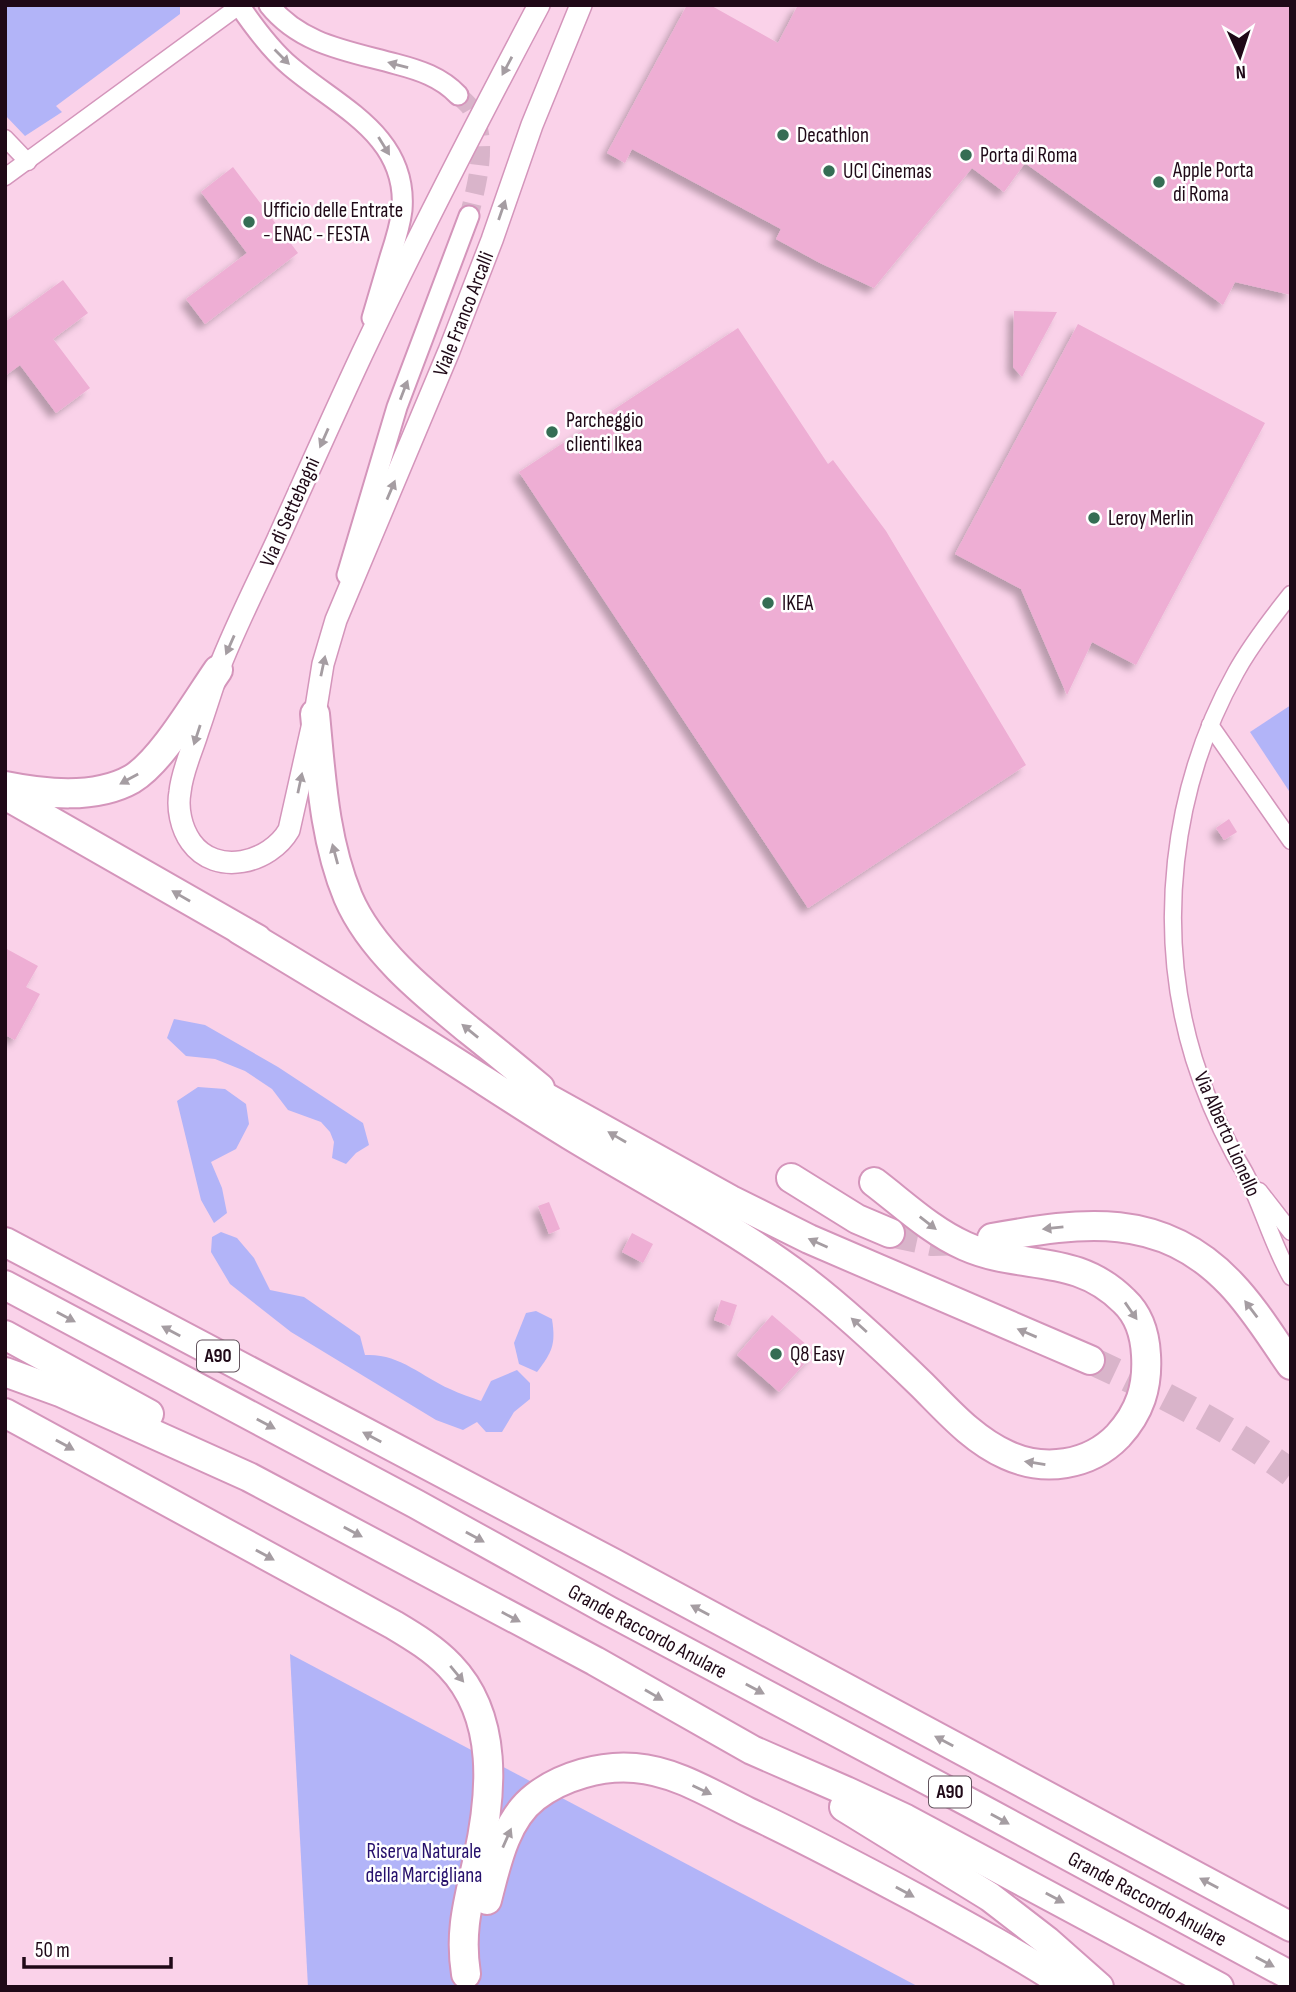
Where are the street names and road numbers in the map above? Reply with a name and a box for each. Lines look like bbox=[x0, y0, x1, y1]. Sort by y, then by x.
street label: Viale Franco Arcalli bbox=[427, 248, 499, 380]
street label: Via di Settebagni bbox=[255, 453, 325, 571]
street label: Via Alberto Lionello bbox=[1188, 1068, 1266, 1200]
road number: A90 bbox=[197, 1340, 239, 1372]
street label: Grande Raccordo Anulare bbox=[564, 1578, 731, 1684]
road number: A90 bbox=[929, 1776, 971, 1808]
street label: Grande Raccordo Anulare bbox=[1064, 1846, 1231, 1952]

